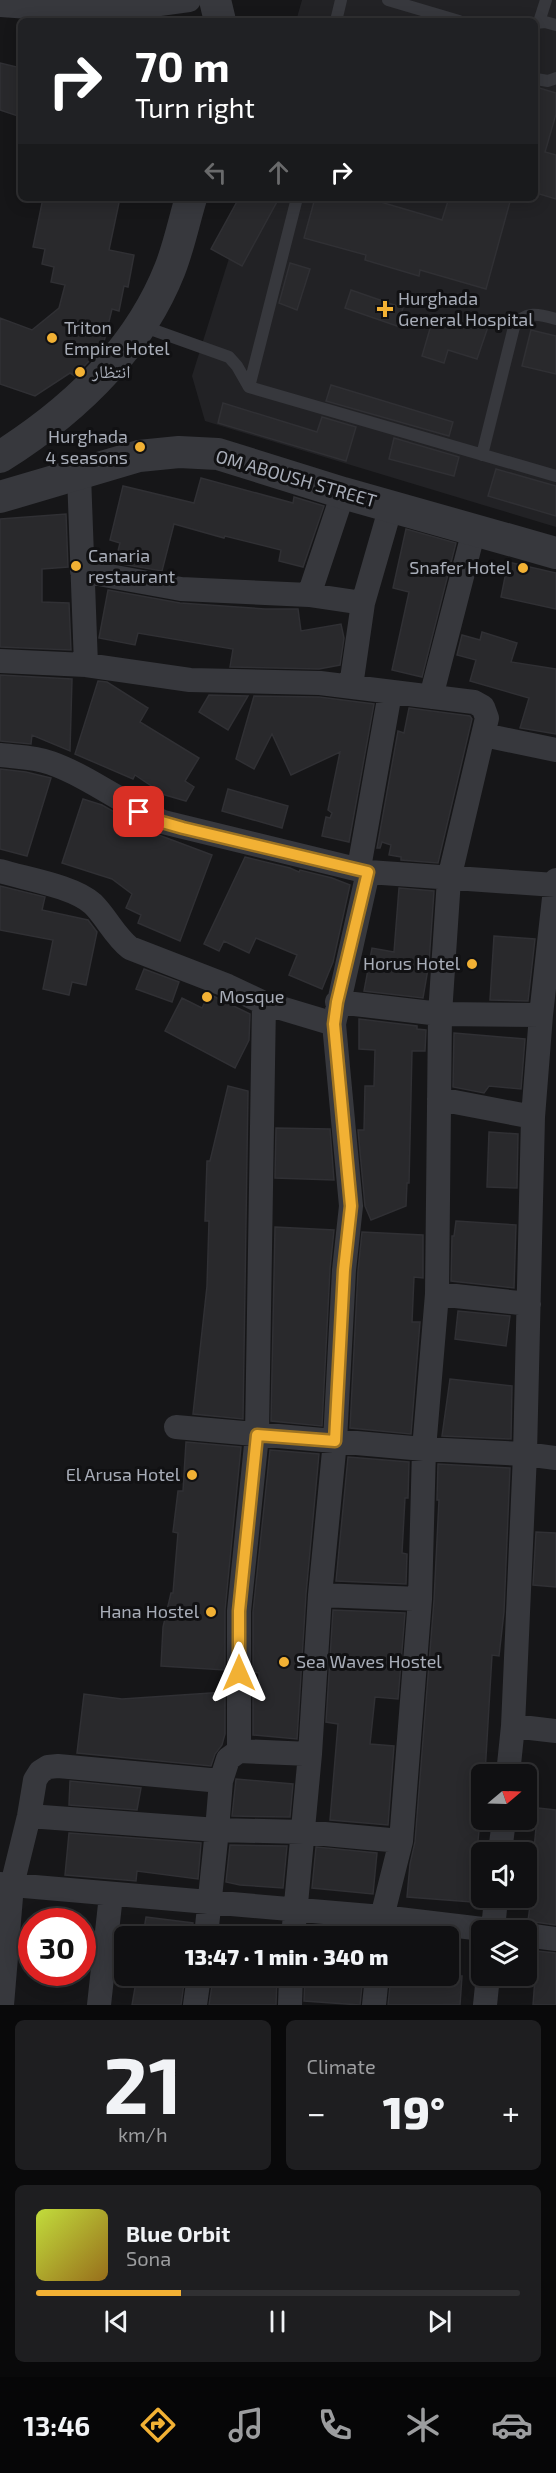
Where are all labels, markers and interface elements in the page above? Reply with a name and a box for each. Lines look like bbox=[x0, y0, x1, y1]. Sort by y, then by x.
text: 70 m bbox=[135, 40, 230, 90]
icon: right bbox=[36, 42, 114, 120]
text: Turn right bbox=[135, 91, 255, 123]
icon: left bbox=[199, 156, 232, 189]
icon: ahead bbox=[262, 156, 295, 189]
icon: right bbox=[325, 156, 358, 189]
place label: Hurghada General Hospital bbox=[398, 287, 534, 330]
marker: Hurghada General Hospital bbox=[376, 300, 394, 318]
place label: Triton Empire Hotel bbox=[64, 316, 170, 359]
marker: Triton Empire Hotel bbox=[45, 331, 59, 345]
place label: انتظار bbox=[91, 360, 131, 382]
marker: انتظار bbox=[73, 365, 87, 379]
place label: Hurghada 4 seasons bbox=[45, 425, 128, 468]
marker: Hurghada 4 seasons bbox=[133, 440, 147, 454]
street label: OM ABOUSH STREET bbox=[213, 445, 380, 512]
place label: Canaria restaurant bbox=[88, 544, 175, 587]
place label: Snafer Hotel bbox=[409, 556, 512, 578]
marker: Canaria restaurant bbox=[69, 559, 83, 573]
marker: Snafer Hotel bbox=[516, 561, 530, 575]
pin bbox=[113, 786, 164, 837]
icon: arrive bbox=[122, 795, 155, 828]
place label: Horus Hotel bbox=[363, 952, 461, 974]
marker: Horus Hotel bbox=[465, 957, 479, 971]
place label: Mosque bbox=[219, 985, 284, 1007]
marker: Mosque bbox=[200, 990, 214, 1004]
place label: El Arusa Hotel bbox=[66, 1463, 181, 1485]
marker: El Arusa Hotel bbox=[185, 1468, 199, 1482]
place label: Hana Hostel bbox=[99, 1600, 200, 1622]
marker: Hana Hostel bbox=[204, 1605, 218, 1619]
position arrow bbox=[207, 1641, 271, 1705]
place label: Sea Waves Hostel bbox=[296, 1650, 442, 1672]
marker: Sea Waves Hostel bbox=[277, 1655, 291, 1669]
north arrow bbox=[471, 1764, 537, 1830]
map controls bbox=[471, 1764, 537, 1986]
button: sound bbox=[471, 1842, 537, 1908]
speed limit sign: 30 bbox=[18, 1908, 96, 1986]
button: layers bbox=[471, 1920, 537, 1986]
text: 13:47 · 1 min · 340 m bbox=[185, 1943, 388, 1969]
text: 21 bbox=[103, 2036, 182, 2130]
text: Climate bbox=[307, 2054, 376, 2078]
text: 19° bbox=[383, 2084, 445, 2138]
text: − bbox=[307, 2092, 326, 2132]
text: + bbox=[502, 2092, 520, 2132]
text: km/h bbox=[118, 2122, 168, 2146]
text: Blue Orbit bbox=[126, 2220, 230, 2246]
text: Sona bbox=[126, 2246, 171, 2270]
icon: previous bbox=[100, 2305, 133, 2338]
icon: pause bbox=[261, 2305, 294, 2338]
icon: next bbox=[423, 2305, 456, 2338]
icon: directions bbox=[137, 2404, 179, 2446]
icon: music bbox=[225, 2404, 267, 2446]
icon: phone bbox=[314, 2404, 356, 2446]
icon: climate bbox=[402, 2404, 444, 2446]
icon: car bbox=[491, 2404, 533, 2446]
text: 13:46 bbox=[23, 2409, 90, 2441]

